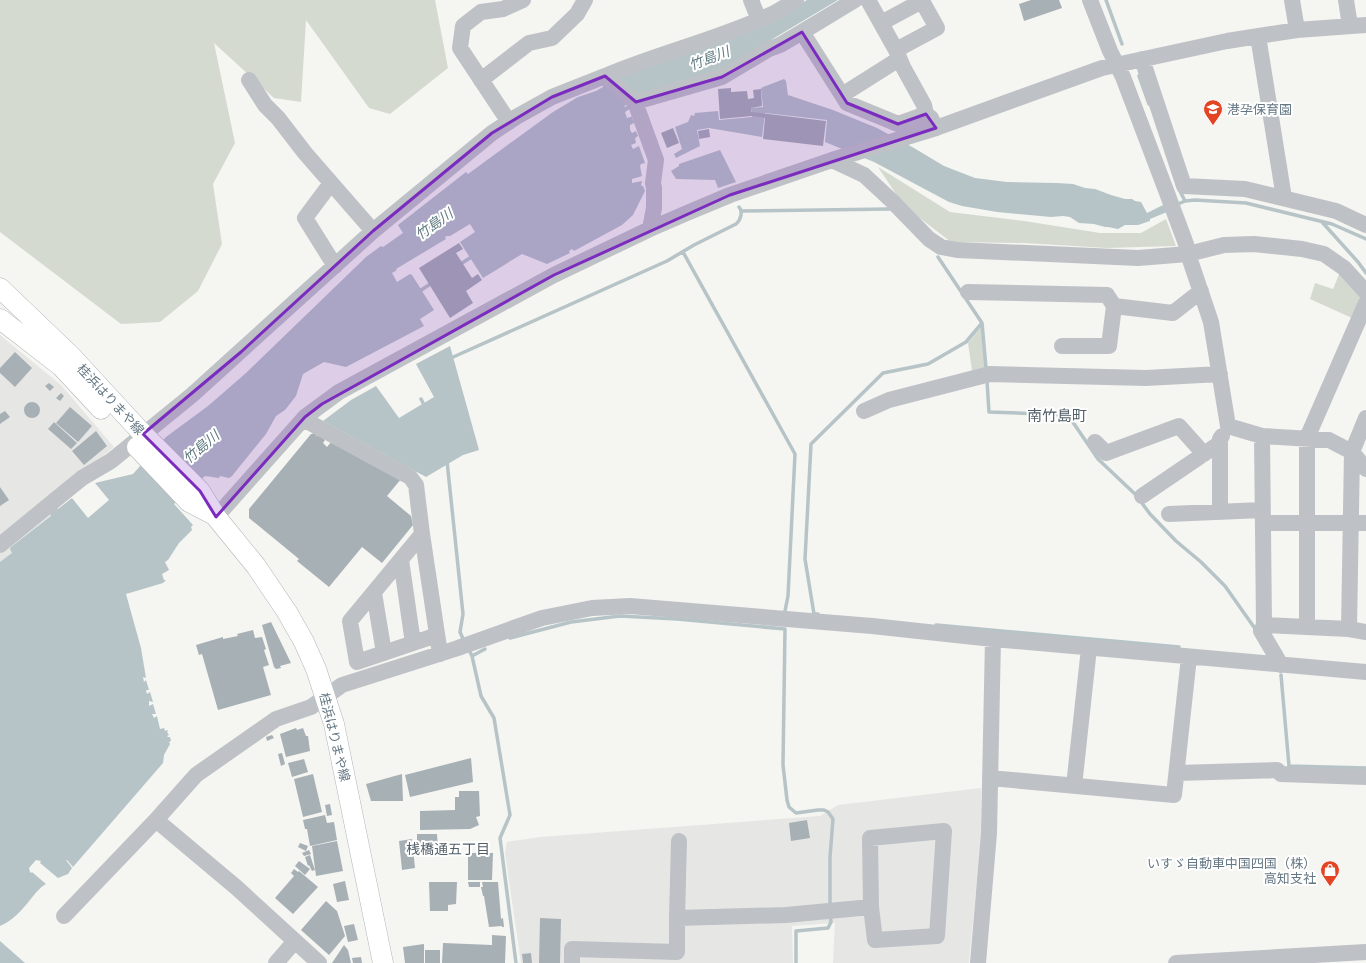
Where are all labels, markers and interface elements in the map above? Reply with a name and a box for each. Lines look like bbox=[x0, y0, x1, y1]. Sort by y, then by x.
water label: 竹島川 bbox=[687, 42, 733, 73]
school or university icon: 港孕保育園 bbox=[1202, 98, 1224, 126]
place label: 港孕保育園 bbox=[1227, 102, 1292, 117]
water label: 竹島川 bbox=[412, 204, 457, 243]
street label: 桂浜はりまや線 bbox=[74, 361, 147, 438]
district label: 南竹島町 bbox=[1027, 407, 1087, 424]
water label: 竹島川 bbox=[180, 426, 224, 467]
street label: 桂浜はりまや線 bbox=[316, 691, 353, 783]
district label: 桟橋通五丁目 bbox=[406, 841, 490, 857]
place label: いすゞ自動車中国四国（株） 高知支社 bbox=[1147, 856, 1316, 886]
shop icon: いすゞ自動車中国四国（株） 高知支社 bbox=[1319, 859, 1341, 887]

